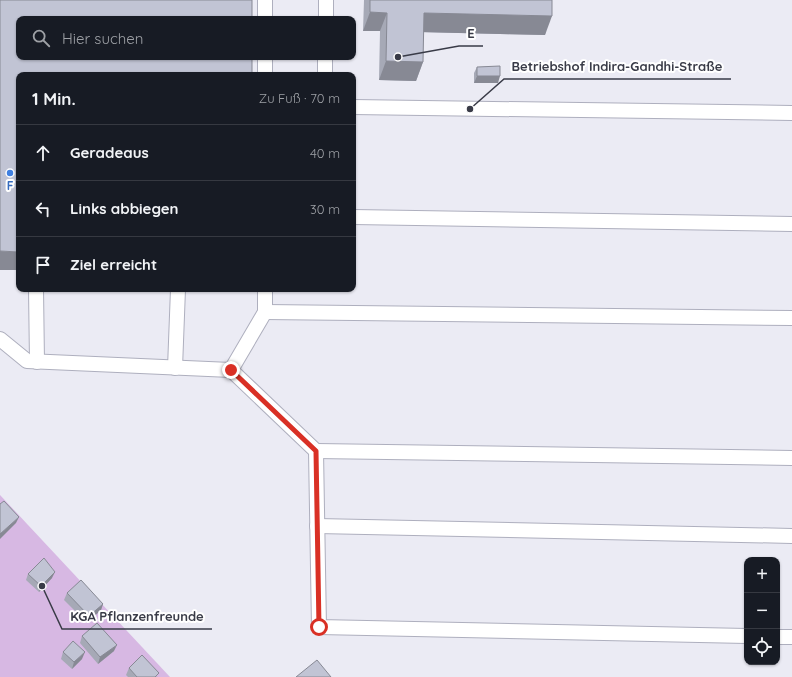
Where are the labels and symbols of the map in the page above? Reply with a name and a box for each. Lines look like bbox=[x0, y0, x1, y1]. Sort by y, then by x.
callout: E bbox=[459, 21, 483, 46]
text: E bbox=[467, 25, 475, 41]
callout: Betriebshof Indira-Gandhi-Straße bbox=[504, 54, 731, 79]
text: Betriebshof Indira-Gandhi-Straße bbox=[512, 58, 723, 74]
marker: F bbox=[5, 168, 15, 178]
place label: F bbox=[7, 178, 14, 193]
route end bbox=[222, 361, 240, 379]
callout: KGA Pflanzenfreunde bbox=[62, 604, 212, 629]
text: KGA Pflanzenfreunde bbox=[70, 608, 204, 624]
route start bbox=[310, 618, 328, 636]

